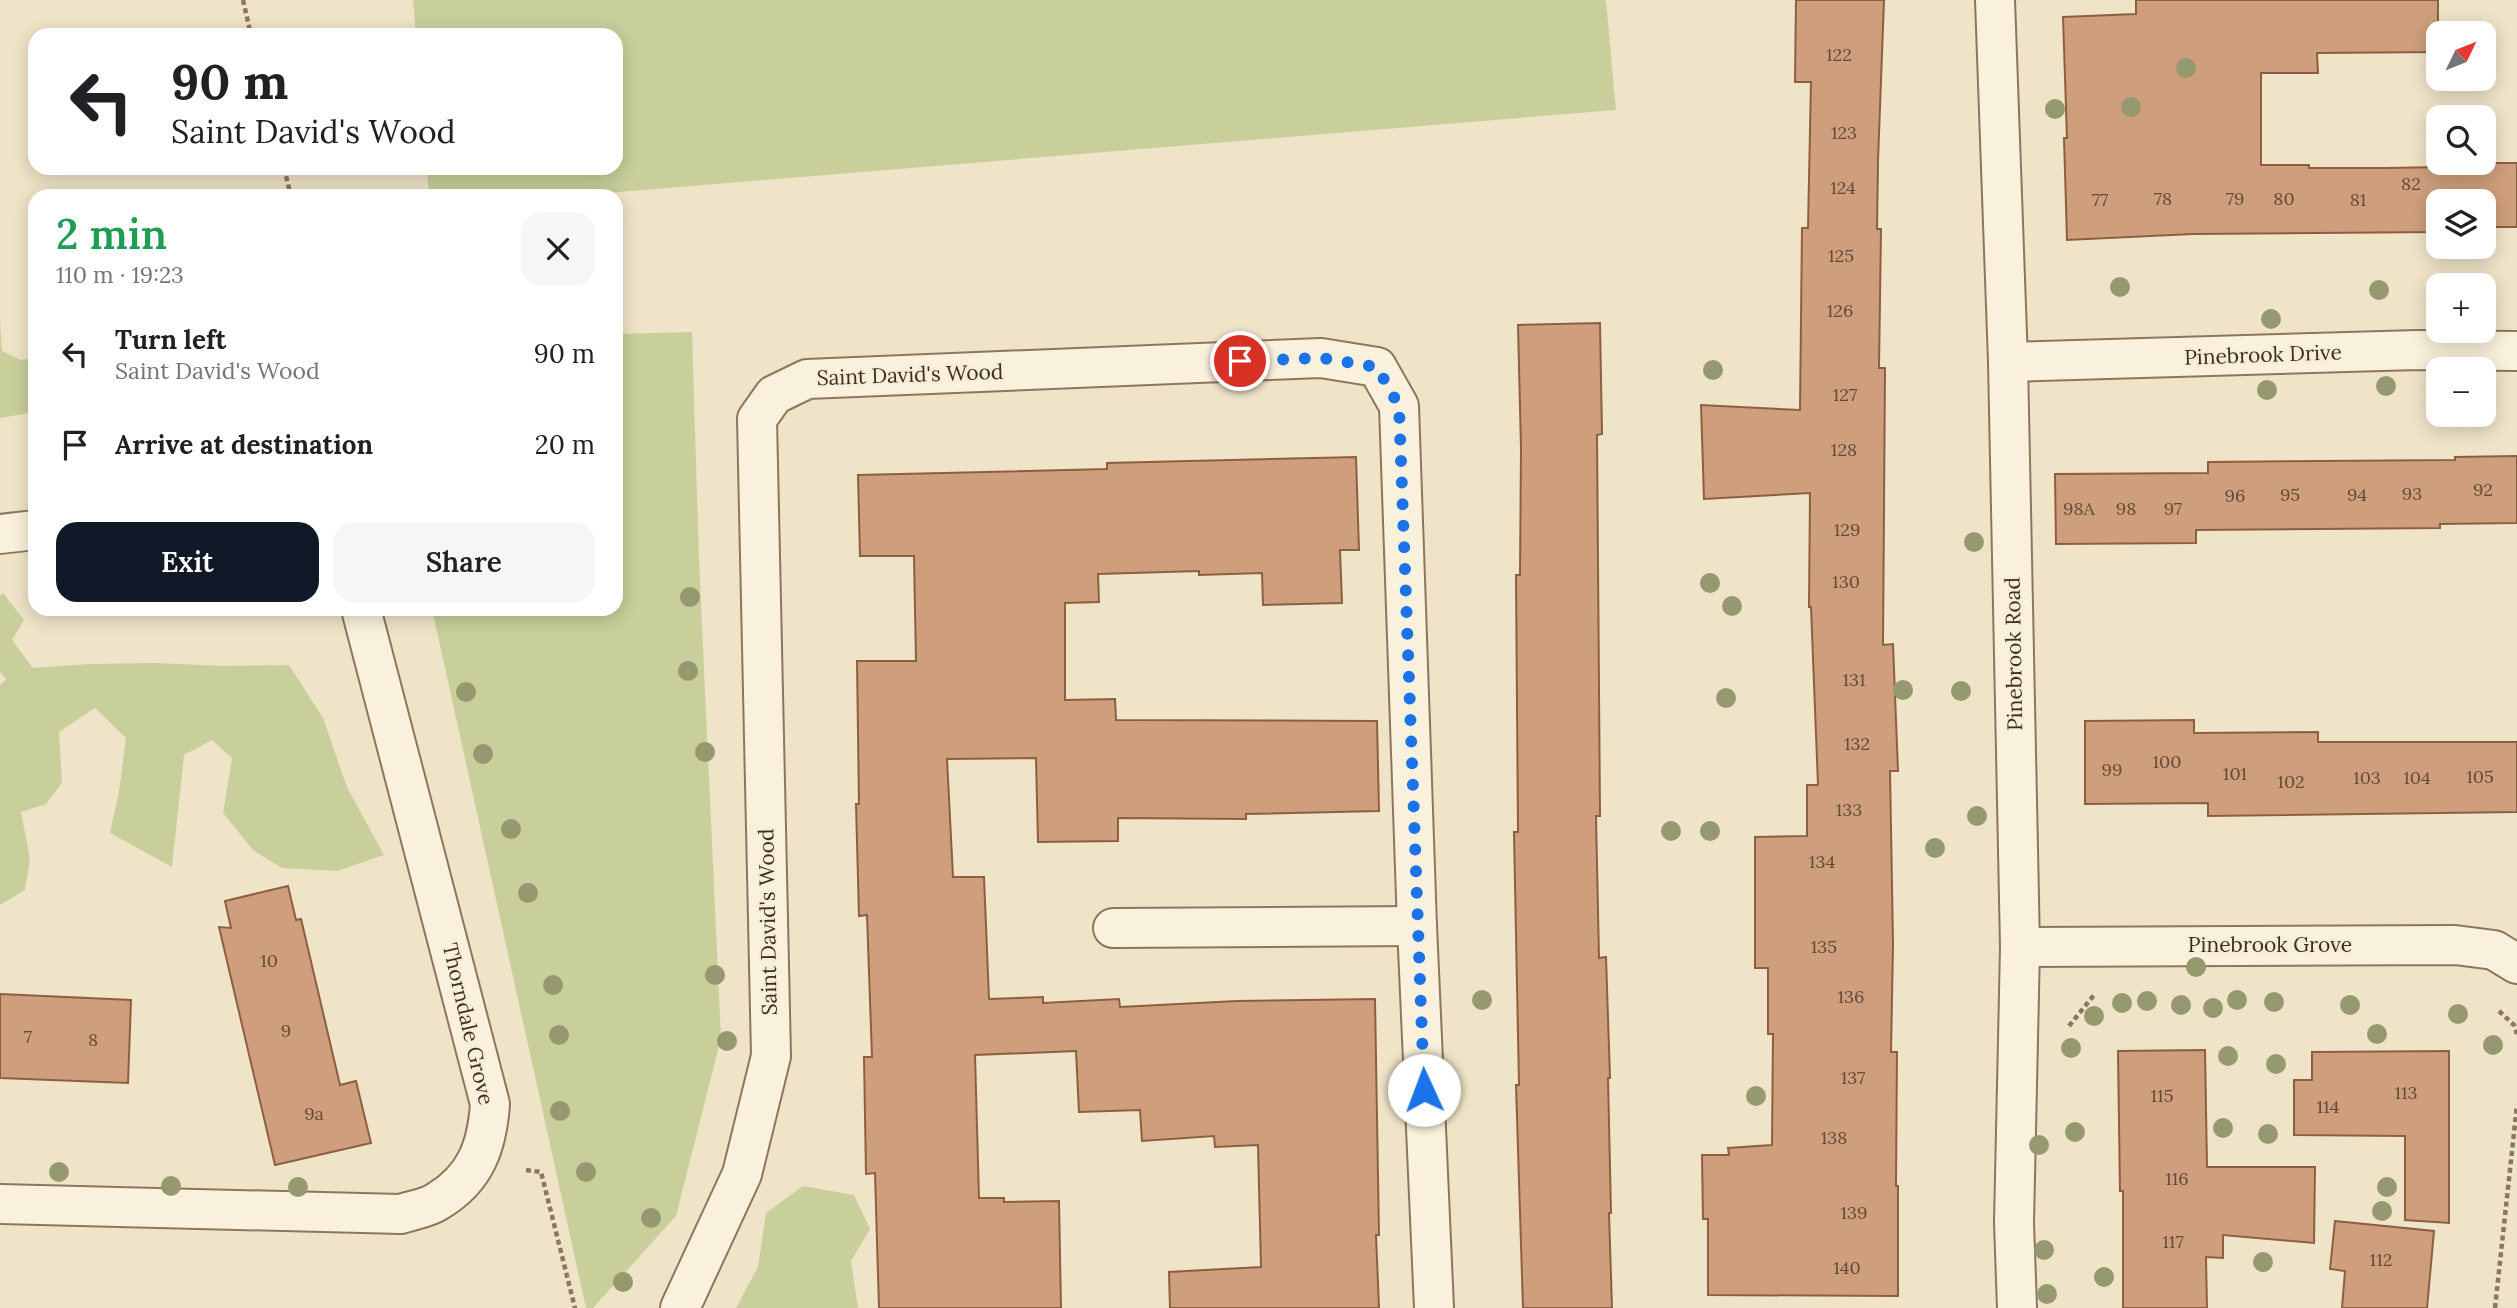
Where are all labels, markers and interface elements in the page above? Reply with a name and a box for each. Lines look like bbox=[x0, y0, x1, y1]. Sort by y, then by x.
north arrow bbox=[2426, 21, 2496, 91]
map controls bbox=[2426, 21, 2496, 427]
house number: 122 bbox=[1826, 43, 1852, 66]
text: 90 m bbox=[171, 50, 288, 112]
icon: left bbox=[56, 56, 147, 147]
button: search bbox=[2426, 105, 2496, 175]
text: Saint David's Wood bbox=[171, 111, 456, 152]
house number: 123 bbox=[1831, 121, 1857, 144]
house number: 82 bbox=[2401, 172, 2421, 195]
house number: 124 bbox=[1830, 176, 1856, 199]
house number: 78 bbox=[2154, 187, 2172, 210]
house number: 79 bbox=[2226, 187, 2244, 210]
house number: 80 bbox=[2273, 187, 2295, 210]
house number: 77 bbox=[2092, 188, 2108, 211]
house number: 81 bbox=[2350, 188, 2366, 211]
button: layers bbox=[2426, 189, 2496, 259]
text: 2 min bbox=[56, 207, 167, 261]
button: close bbox=[521, 212, 595, 286]
house number: 125 bbox=[1828, 244, 1854, 267]
text: 110 m · 19:23 bbox=[56, 260, 184, 289]
button: + bbox=[2426, 273, 2496, 343]
house number: 126 bbox=[1827, 299, 1853, 322]
text: Turn left bbox=[115, 323, 226, 356]
pin bbox=[1210, 331, 1270, 391]
icon: left bbox=[56, 335, 94, 373]
text: 90 m bbox=[534, 337, 595, 370]
street label: Pinebrook Drive bbox=[2184, 338, 2342, 371]
icon: arrive bbox=[1221, 342, 1259, 380]
text: Saint David's Wood bbox=[115, 356, 320, 385]
button: − bbox=[2426, 357, 2496, 427]
street label: Saint David's Wood bbox=[816, 358, 1004, 391]
house number: 127 bbox=[1833, 383, 1857, 406]
icon: arrive bbox=[56, 426, 94, 464]
text: Arrive at destination bbox=[115, 428, 373, 461]
text: 20 m bbox=[535, 428, 595, 461]
house number: 128 bbox=[1831, 438, 1857, 461]
house number: 92 bbox=[2473, 478, 2493, 501]
house number: 93 bbox=[2402, 482, 2422, 505]
house number: 95 bbox=[2280, 483, 2300, 506]
house number: 94 bbox=[2347, 483, 2367, 506]
house number: 96 bbox=[2225, 484, 2245, 507]
house number: 98A bbox=[2063, 497, 2096, 520]
house number: 98 bbox=[2116, 497, 2136, 520]
house number: 97 bbox=[2164, 497, 2182, 520]
house number: 129 bbox=[1834, 518, 1860, 541]
button: Exit bbox=[56, 522, 319, 602]
button: Share bbox=[333, 522, 595, 602]
house number: 130 bbox=[1832, 570, 1860, 593]
street label: Pinebrook Road bbox=[1999, 577, 2028, 731]
house number: 131 bbox=[1842, 668, 1866, 691]
house number: 132 bbox=[1844, 732, 1870, 755]
house number: 100 bbox=[2153, 750, 2181, 773]
house number: 99 bbox=[2102, 758, 2122, 781]
house number: 101 bbox=[2223, 762, 2247, 785]
house number: 105 bbox=[2466, 765, 2494, 788]
house number: 103 bbox=[2353, 766, 2381, 789]
house number: 104 bbox=[2403, 766, 2431, 789]
house number: 102 bbox=[2277, 770, 2305, 793]
house number: 133 bbox=[1836, 798, 1862, 821]
street label: Saint David's Wood bbox=[752, 828, 783, 1016]
house number: 134 bbox=[1809, 850, 1835, 873]
street label: Pinebrook Grove bbox=[2188, 931, 2352, 958]
house number: 135 bbox=[1811, 935, 1837, 958]
street label: Thorndale Grove bbox=[437, 940, 500, 1107]
house number: 10 bbox=[260, 949, 278, 972]
house number: 136 bbox=[1838, 985, 1864, 1008]
house number: 9 bbox=[281, 1019, 291, 1042]
house number: 7 bbox=[24, 1025, 32, 1048]
house number: 8 bbox=[88, 1028, 98, 1051]
position arrow bbox=[1387, 1053, 1461, 1127]
house number: 137 bbox=[1841, 1066, 1865, 1089]
house number: 113 bbox=[2394, 1081, 2418, 1104]
house number: 115 bbox=[2151, 1084, 2173, 1107]
house number: 114 bbox=[2317, 1095, 2340, 1118]
house number: 9a bbox=[304, 1102, 324, 1125]
house number: 138 bbox=[1821, 1126, 1847, 1149]
house number: 116 bbox=[2165, 1167, 2189, 1190]
house number: 139 bbox=[1841, 1201, 1867, 1224]
house number: 117 bbox=[2162, 1230, 2184, 1253]
house number: 112 bbox=[2370, 1248, 2392, 1271]
house number: 140 bbox=[1833, 1256, 1861, 1279]

